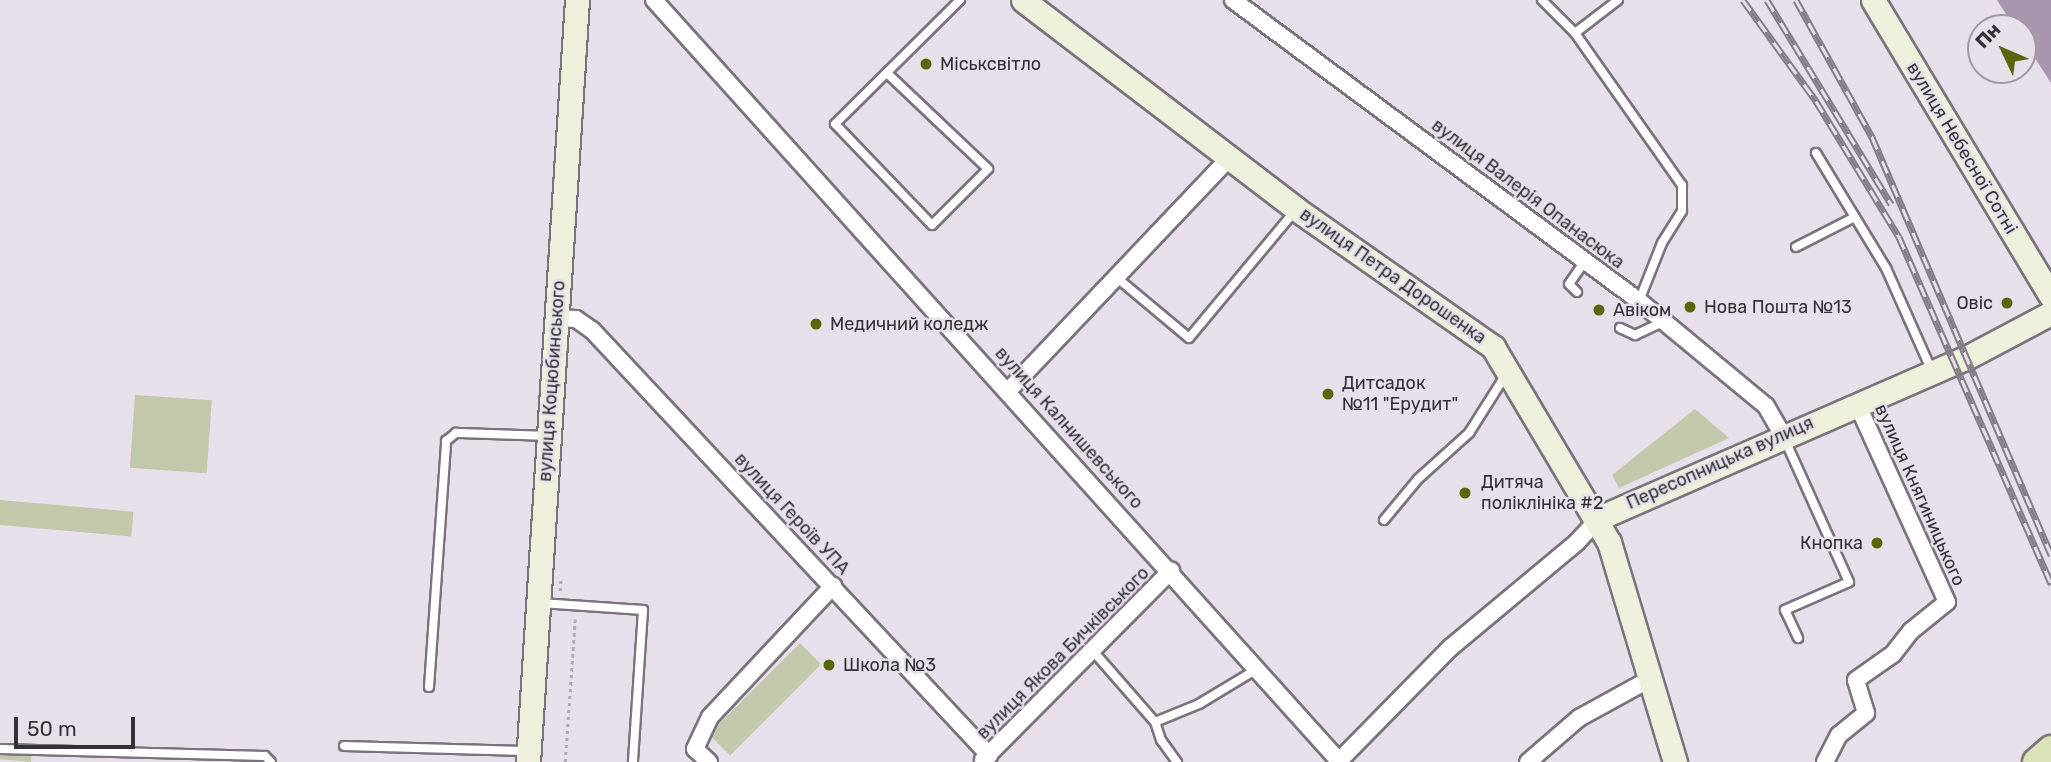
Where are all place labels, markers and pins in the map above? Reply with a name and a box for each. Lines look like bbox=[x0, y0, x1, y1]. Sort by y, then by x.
place label: Міськсвітло bbox=[940, 53, 1041, 75]
marker: Міськсвітло bbox=[918, 56, 934, 72]
place label: Овіс bbox=[1956, 292, 1993, 314]
marker: Овіс bbox=[1999, 295, 2015, 311]
place label: Нова Пошта №13 bbox=[1704, 296, 1852, 318]
place label: Авіком bbox=[1613, 299, 1671, 321]
marker: Нова Пошта №13 bbox=[1682, 299, 1698, 315]
marker: Авіком bbox=[1591, 302, 1607, 318]
place label: Медичний коледж bbox=[830, 313, 988, 335]
marker: Медичний коледж bbox=[808, 316, 824, 332]
place label: Дитсадок №11 "Ерудит" bbox=[1342, 373, 1458, 416]
marker: Дитсадок №11 "Ерудит" bbox=[1320, 386, 1336, 402]
place label: Дитяча поліклініка #2 bbox=[1481, 472, 1603, 514]
marker: Дитяча поліклініка #2 bbox=[1455, 483, 1475, 503]
place label: Кнопка bbox=[1800, 532, 1863, 554]
marker: Кнопка bbox=[1869, 535, 1885, 551]
place label: Школа №3 bbox=[843, 654, 936, 676]
marker: Школа №3 bbox=[821, 657, 837, 673]

